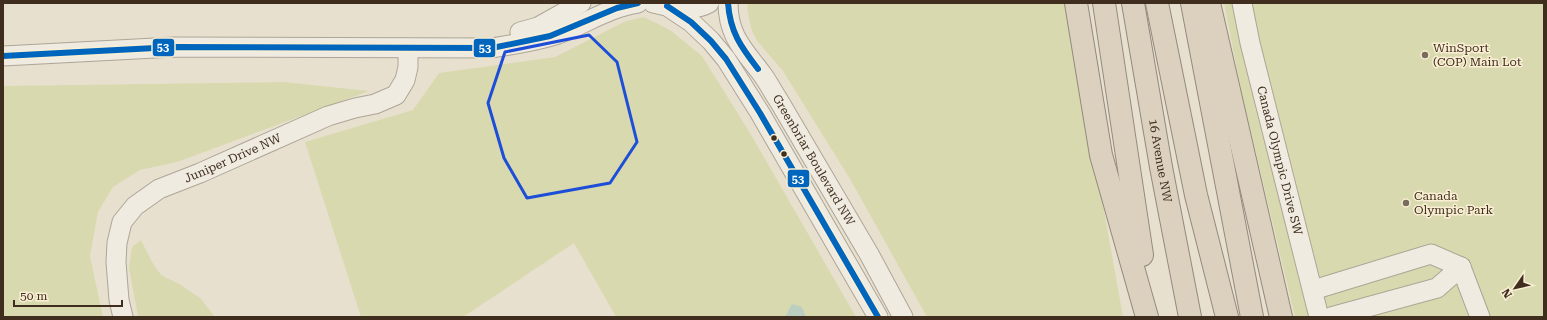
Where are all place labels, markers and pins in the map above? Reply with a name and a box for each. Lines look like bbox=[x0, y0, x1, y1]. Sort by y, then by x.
place label: WinSport (COP) Main Lot bbox=[1433, 41, 1522, 69]
marker: WinSport (COP) Main Lot bbox=[1420, 50, 1430, 60]
unlabelled marker bbox=[769, 133, 779, 143]
unlabelled marker bbox=[779, 149, 789, 159]
place label: Canada Olympic Park bbox=[1414, 189, 1494, 217]
marker: Canada Olympic Park bbox=[1401, 198, 1411, 208]

